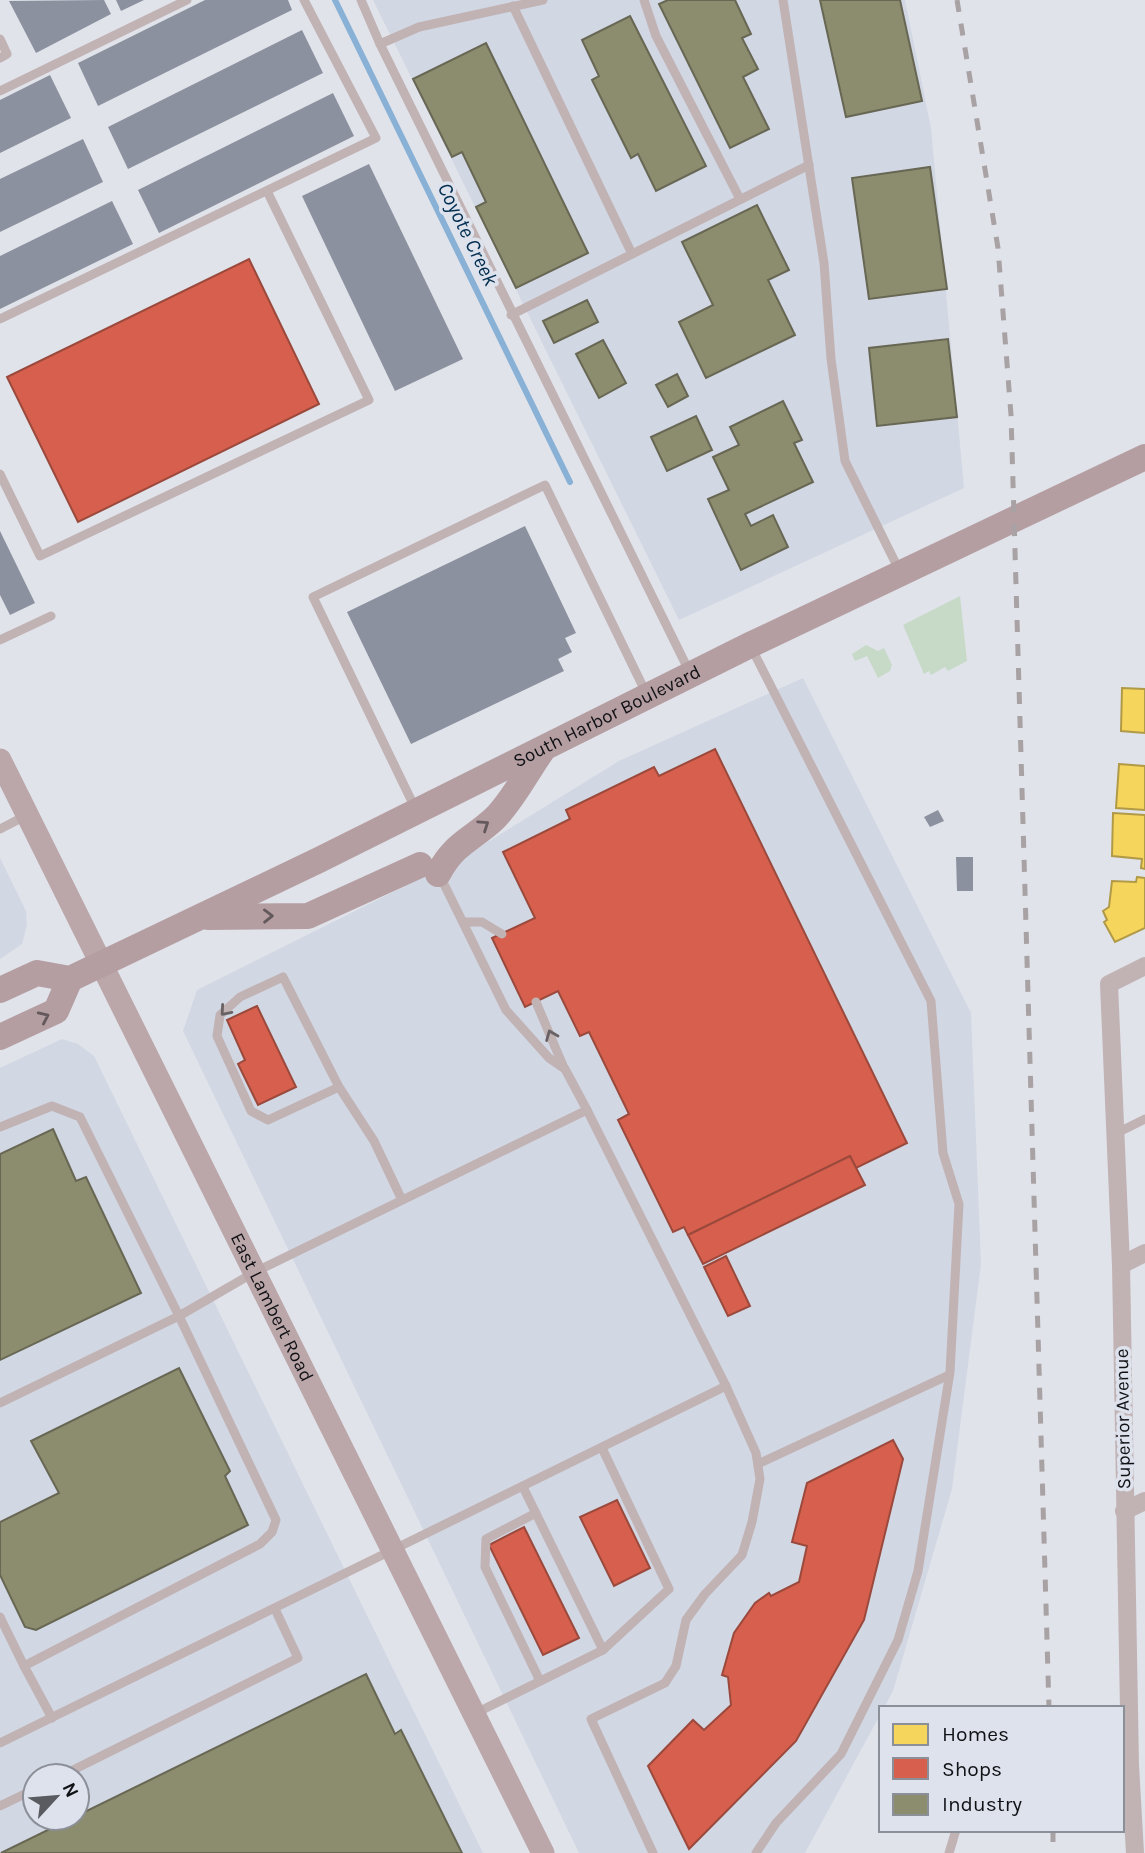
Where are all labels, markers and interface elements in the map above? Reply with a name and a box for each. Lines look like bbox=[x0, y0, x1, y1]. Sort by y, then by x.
water label: Coyote Creek bbox=[433, 179, 503, 290]
street label: South Harbor Boulevard bbox=[510, 660, 704, 772]
one-way arrow bbox=[476, 821, 489, 833]
one-way arrow bbox=[263, 908, 273, 924]
one-way arrow bbox=[221, 1003, 233, 1016]
one-way arrow bbox=[37, 1011, 49, 1025]
one-way arrow bbox=[545, 1030, 559, 1042]
street label: East Lambert Road bbox=[226, 1229, 318, 1385]
street label: Superior Avenue bbox=[1111, 1348, 1135, 1490]
legend bbox=[879, 1706, 1124, 1832]
text: Homes bbox=[942, 1722, 1009, 1746]
text: Shops bbox=[942, 1757, 1002, 1781]
north arrow bbox=[21, 1762, 91, 1832]
text: N bbox=[58, 1779, 83, 1801]
text: Industry bbox=[942, 1792, 1022, 1816]

